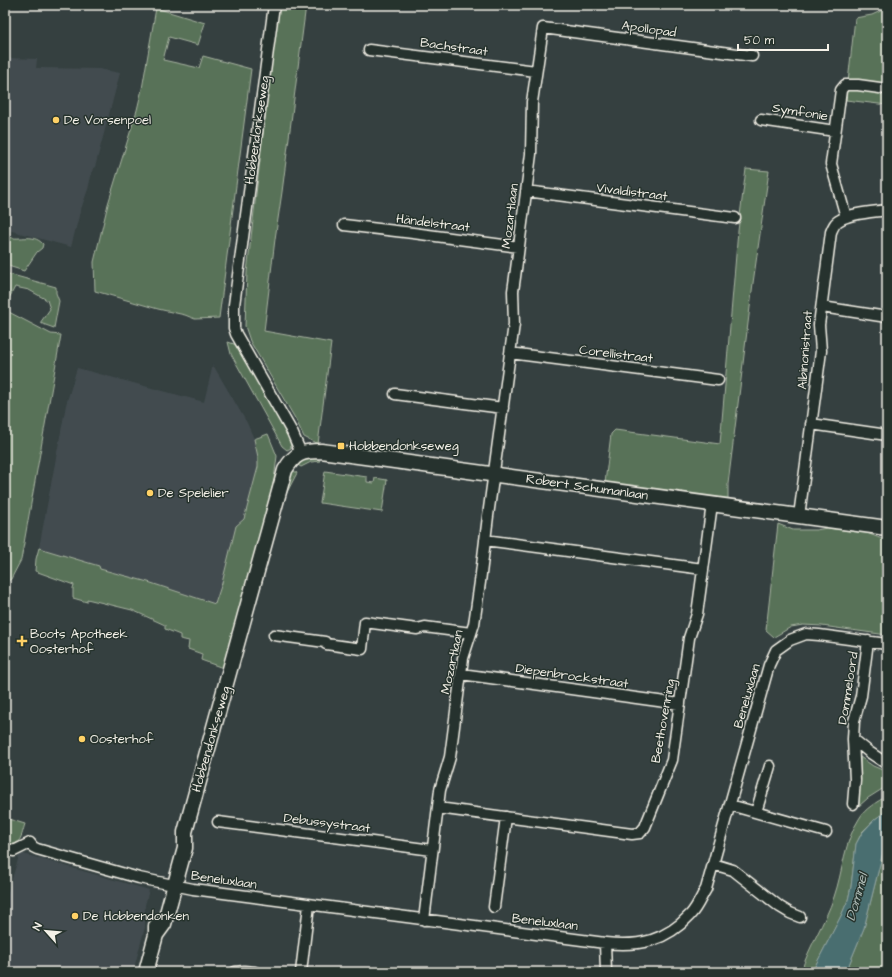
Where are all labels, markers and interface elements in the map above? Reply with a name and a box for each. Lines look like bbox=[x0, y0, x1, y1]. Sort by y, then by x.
street label: Apollopad bbox=[621, 16, 678, 42]
scale bar bbox=[738, 26, 828, 52]
text: 50 m bbox=[744, 32, 775, 49]
street label: Bachstraat bbox=[419, 33, 490, 61]
street label: Hobbendonkseweg bbox=[240, 74, 275, 186]
street label: Symfonie bbox=[771, 99, 829, 126]
place label: De Vorsenpoel bbox=[64, 111, 151, 129]
marker: De Vorsenpoel bbox=[51, 115, 61, 125]
street label: Vivaldistraat bbox=[595, 179, 669, 205]
street label: Mozartlaan bbox=[497, 182, 523, 250]
street label: Händelstraat bbox=[395, 210, 472, 237]
street label: Albinonistraat bbox=[793, 309, 817, 390]
street label: Corellistraat bbox=[578, 341, 655, 368]
place label: Hobbendonkseweg bbox=[349, 437, 459, 456]
marker: Hobbendonkseweg bbox=[336, 441, 346, 451]
street label: Robert Schumanlaan bbox=[525, 470, 650, 505]
place label: De Spelelier bbox=[158, 484, 229, 502]
marker: De Spelelier bbox=[145, 488, 155, 498]
place label: Boots Apotheek Oosterhof bbox=[30, 625, 127, 658]
street label: Mozartlaan bbox=[436, 628, 468, 696]
marker: Boots Apotheek Oosterhof bbox=[17, 636, 27, 646]
street label: Dommeloord bbox=[833, 650, 863, 726]
street label: Diepenbrockstraat bbox=[514, 659, 630, 693]
street label: Beneluxlaan bbox=[729, 661, 765, 730]
street label: Beethovenring bbox=[647, 677, 680, 765]
street label: Hobbendonkseweg bbox=[187, 684, 236, 794]
place label: Oosterhof bbox=[90, 730, 154, 748]
marker: Oosterhof bbox=[77, 734, 87, 744]
street label: Debussystraat bbox=[283, 809, 372, 838]
street label: Beneluxlaan bbox=[190, 866, 259, 894]
water label: Dommel bbox=[841, 869, 874, 923]
place label: De Hobbendonken bbox=[83, 907, 189, 925]
street label: Beneluxlaan bbox=[511, 909, 580, 935]
north arrow bbox=[26, 911, 66, 951]
marker: De Hobbendonken bbox=[70, 911, 80, 921]
text: N bbox=[29, 920, 46, 933]

